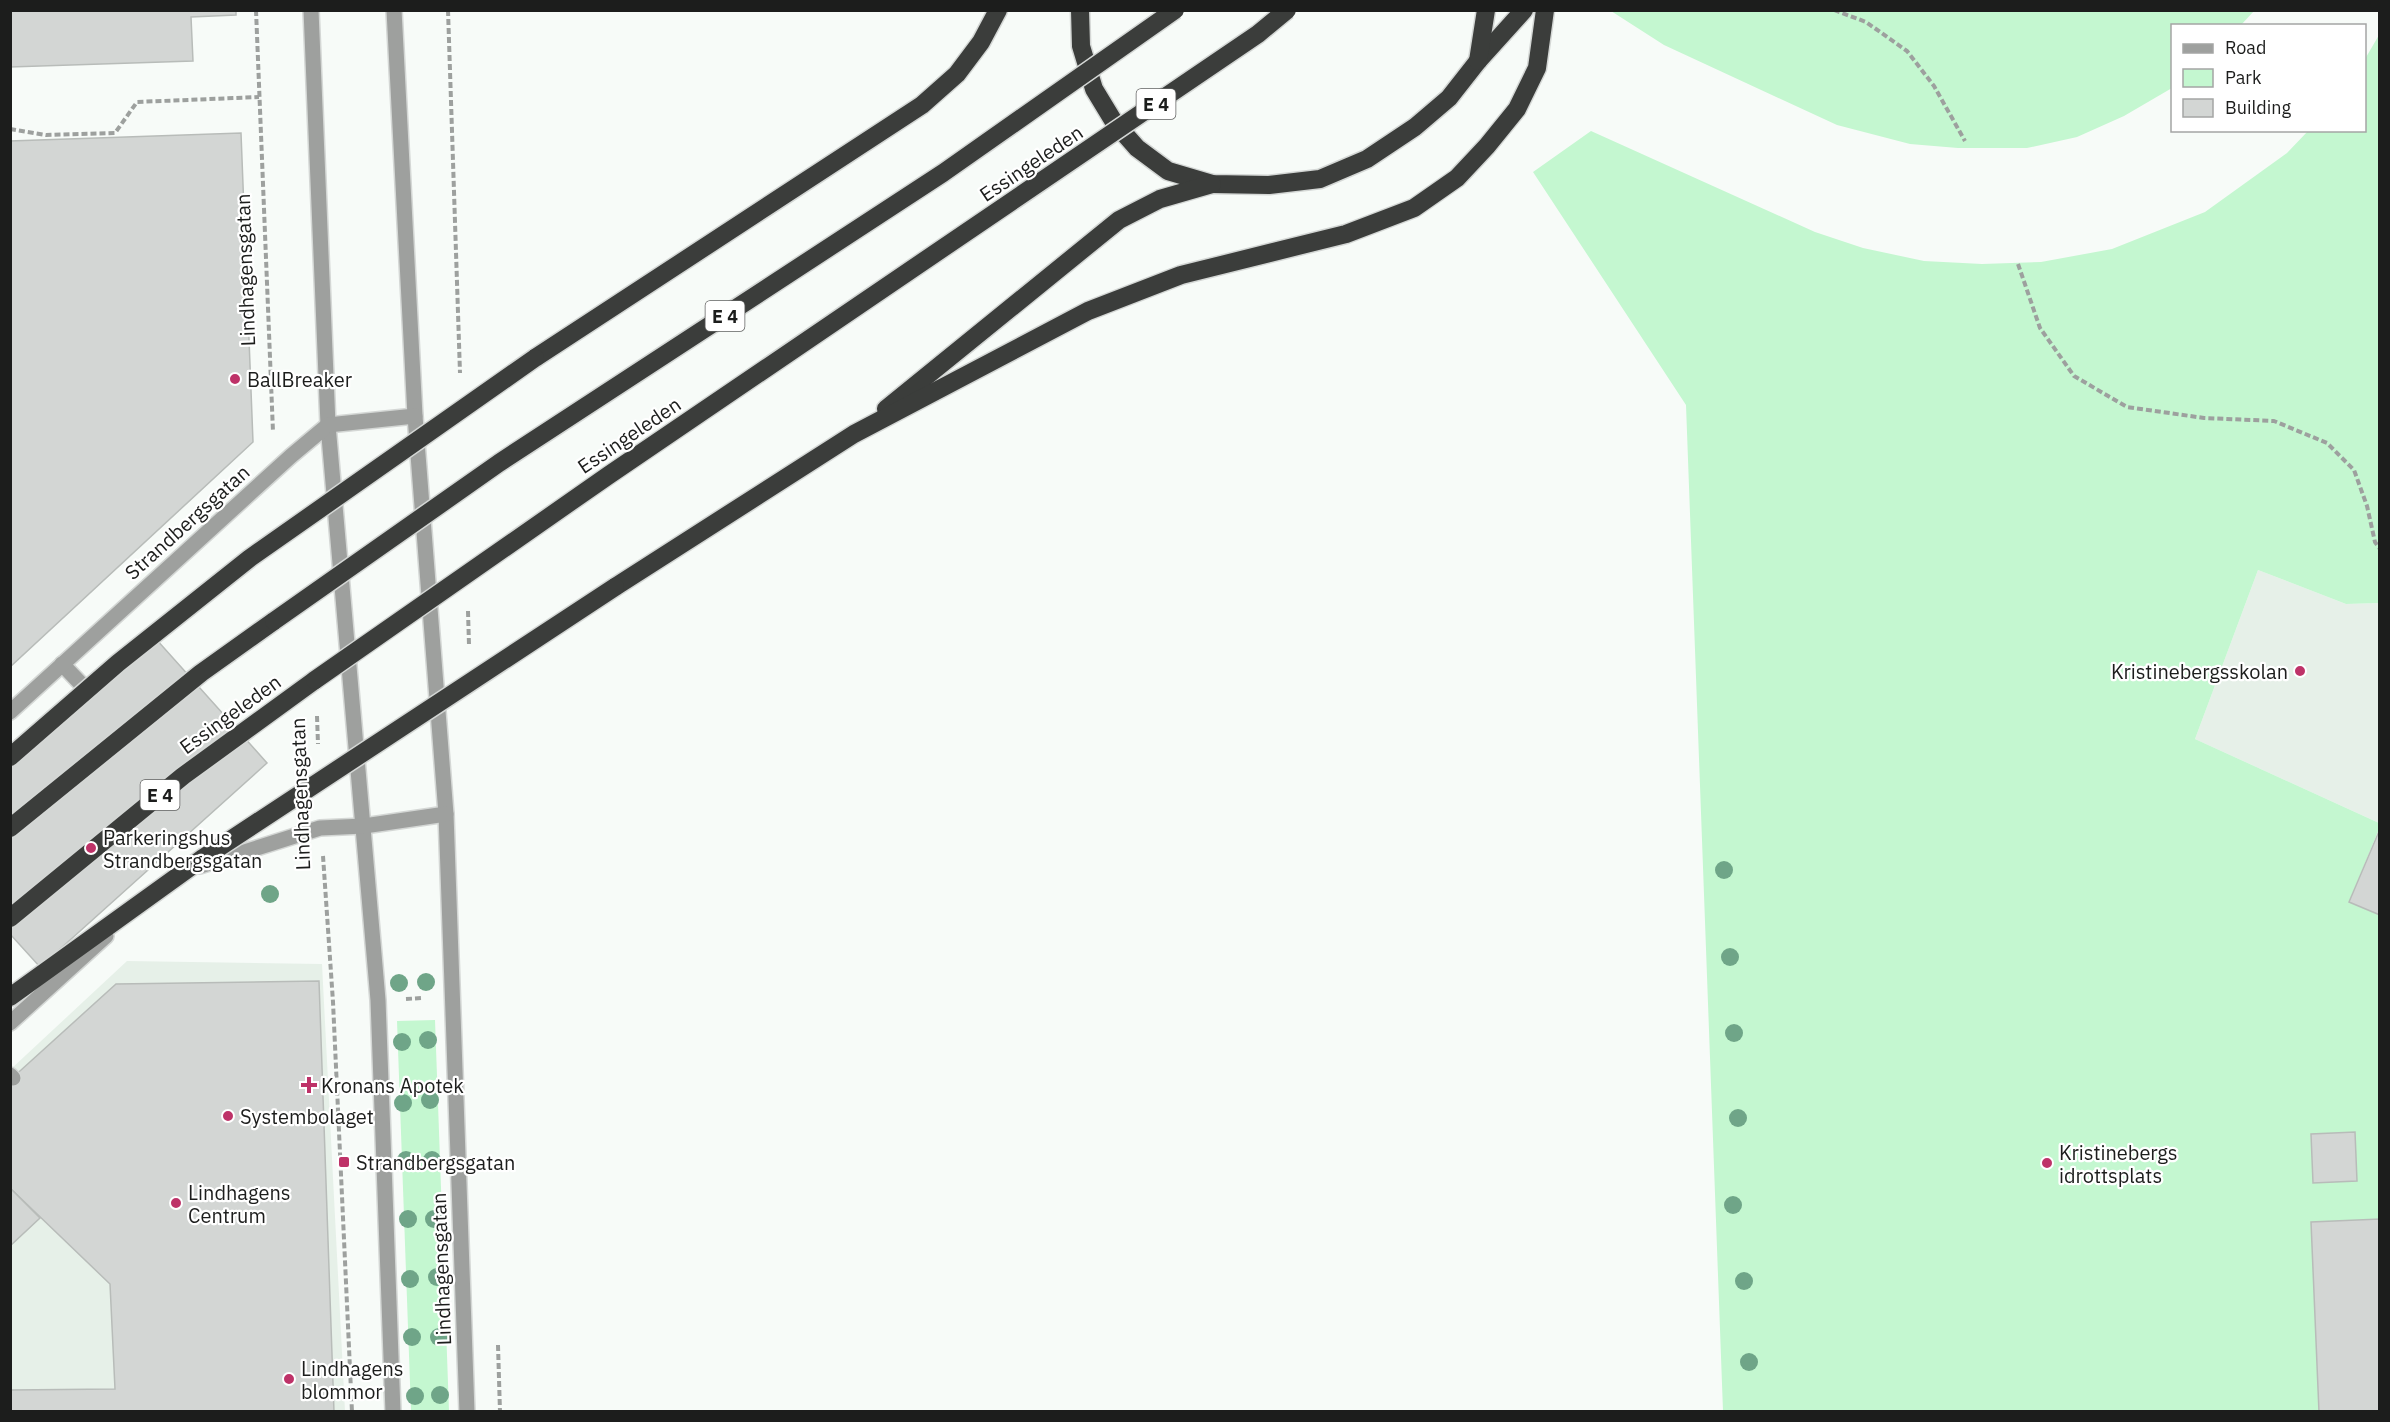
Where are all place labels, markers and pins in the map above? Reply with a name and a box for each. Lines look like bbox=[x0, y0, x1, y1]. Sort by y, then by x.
place label: BallBreaker bbox=[247, 366, 352, 393]
marker: BallBreaker bbox=[228, 372, 242, 386]
place label: Kristinebergsskolan bbox=[2111, 658, 2288, 685]
marker: Kristinebergsskolan bbox=[2293, 664, 2307, 678]
place label: Parkeringshus Strandbergsgatan bbox=[103, 824, 262, 874]
marker: Parkeringshus Strandbergsgatan bbox=[84, 841, 98, 855]
place label: Kronans Apotek bbox=[321, 1072, 464, 1099]
marker: Kronans Apotek bbox=[302, 1078, 316, 1092]
place label: Systembolaget bbox=[240, 1103, 374, 1130]
marker: Systembolaget bbox=[221, 1109, 235, 1123]
place label: Kristinebergs idrottsplats bbox=[2059, 1139, 2178, 1189]
place label: Strandbergsgatan bbox=[356, 1149, 515, 1176]
marker: Strandbergsgatan bbox=[337, 1155, 351, 1169]
marker: Kristinebergs idrottsplats bbox=[2040, 1156, 2054, 1170]
place label: Lindhagens Centrum bbox=[188, 1179, 291, 1229]
marker: Lindhagens Centrum bbox=[169, 1196, 183, 1210]
place label: Lindhagens blommor bbox=[301, 1355, 404, 1405]
marker: Lindhagens blommor bbox=[282, 1372, 296, 1386]

